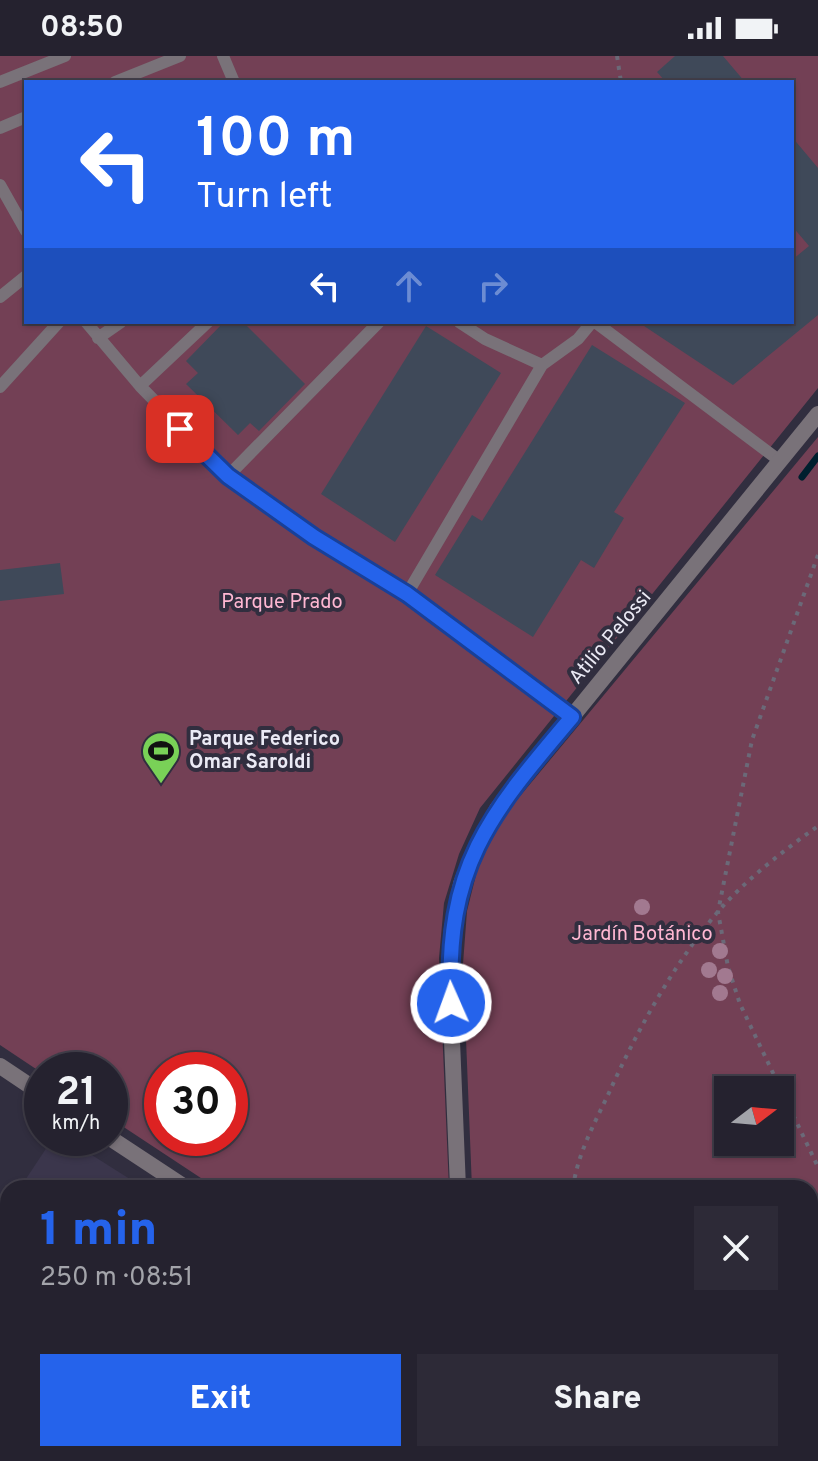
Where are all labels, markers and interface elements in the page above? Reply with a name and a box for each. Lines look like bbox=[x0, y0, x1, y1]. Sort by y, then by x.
text: 08:50 bbox=[40, 10, 124, 47]
text: 100 m bbox=[196, 106, 355, 176]
icon: left bbox=[64, 112, 168, 216]
text: Turn left bbox=[196, 175, 333, 221]
icon: left bbox=[303, 264, 347, 308]
icon: ahead bbox=[387, 264, 431, 308]
icon: right bbox=[471, 264, 515, 308]
pin bbox=[146, 395, 214, 463]
icon: arrive bbox=[158, 407, 202, 451]
street label: Atilio Pelossi bbox=[564, 586, 658, 690]
park label: Parque Prado bbox=[221, 590, 343, 616]
place label: Parque Federico Omar Saroldi bbox=[189, 727, 340, 776]
sports icon: Parque Federico Omar Saroldi bbox=[140, 730, 182, 785]
park label: Jardín Botánico bbox=[571, 922, 713, 948]
position arrow bbox=[409, 961, 493, 1045]
speed limit sign: 30 bbox=[144, 1052, 248, 1156]
text: 21 bbox=[56, 1069, 96, 1119]
north arrow bbox=[714, 1076, 794, 1156]
map controls bbox=[714, 1076, 794, 1156]
text: km/h bbox=[52, 1111, 100, 1137]
text: 1 min bbox=[40, 1202, 157, 1262]
button: close bbox=[694, 1206, 778, 1290]
text: 250 m · 08:51 bbox=[40, 1262, 193, 1295]
button: Exit bbox=[40, 1354, 401, 1446]
button: Share bbox=[417, 1354, 778, 1446]

